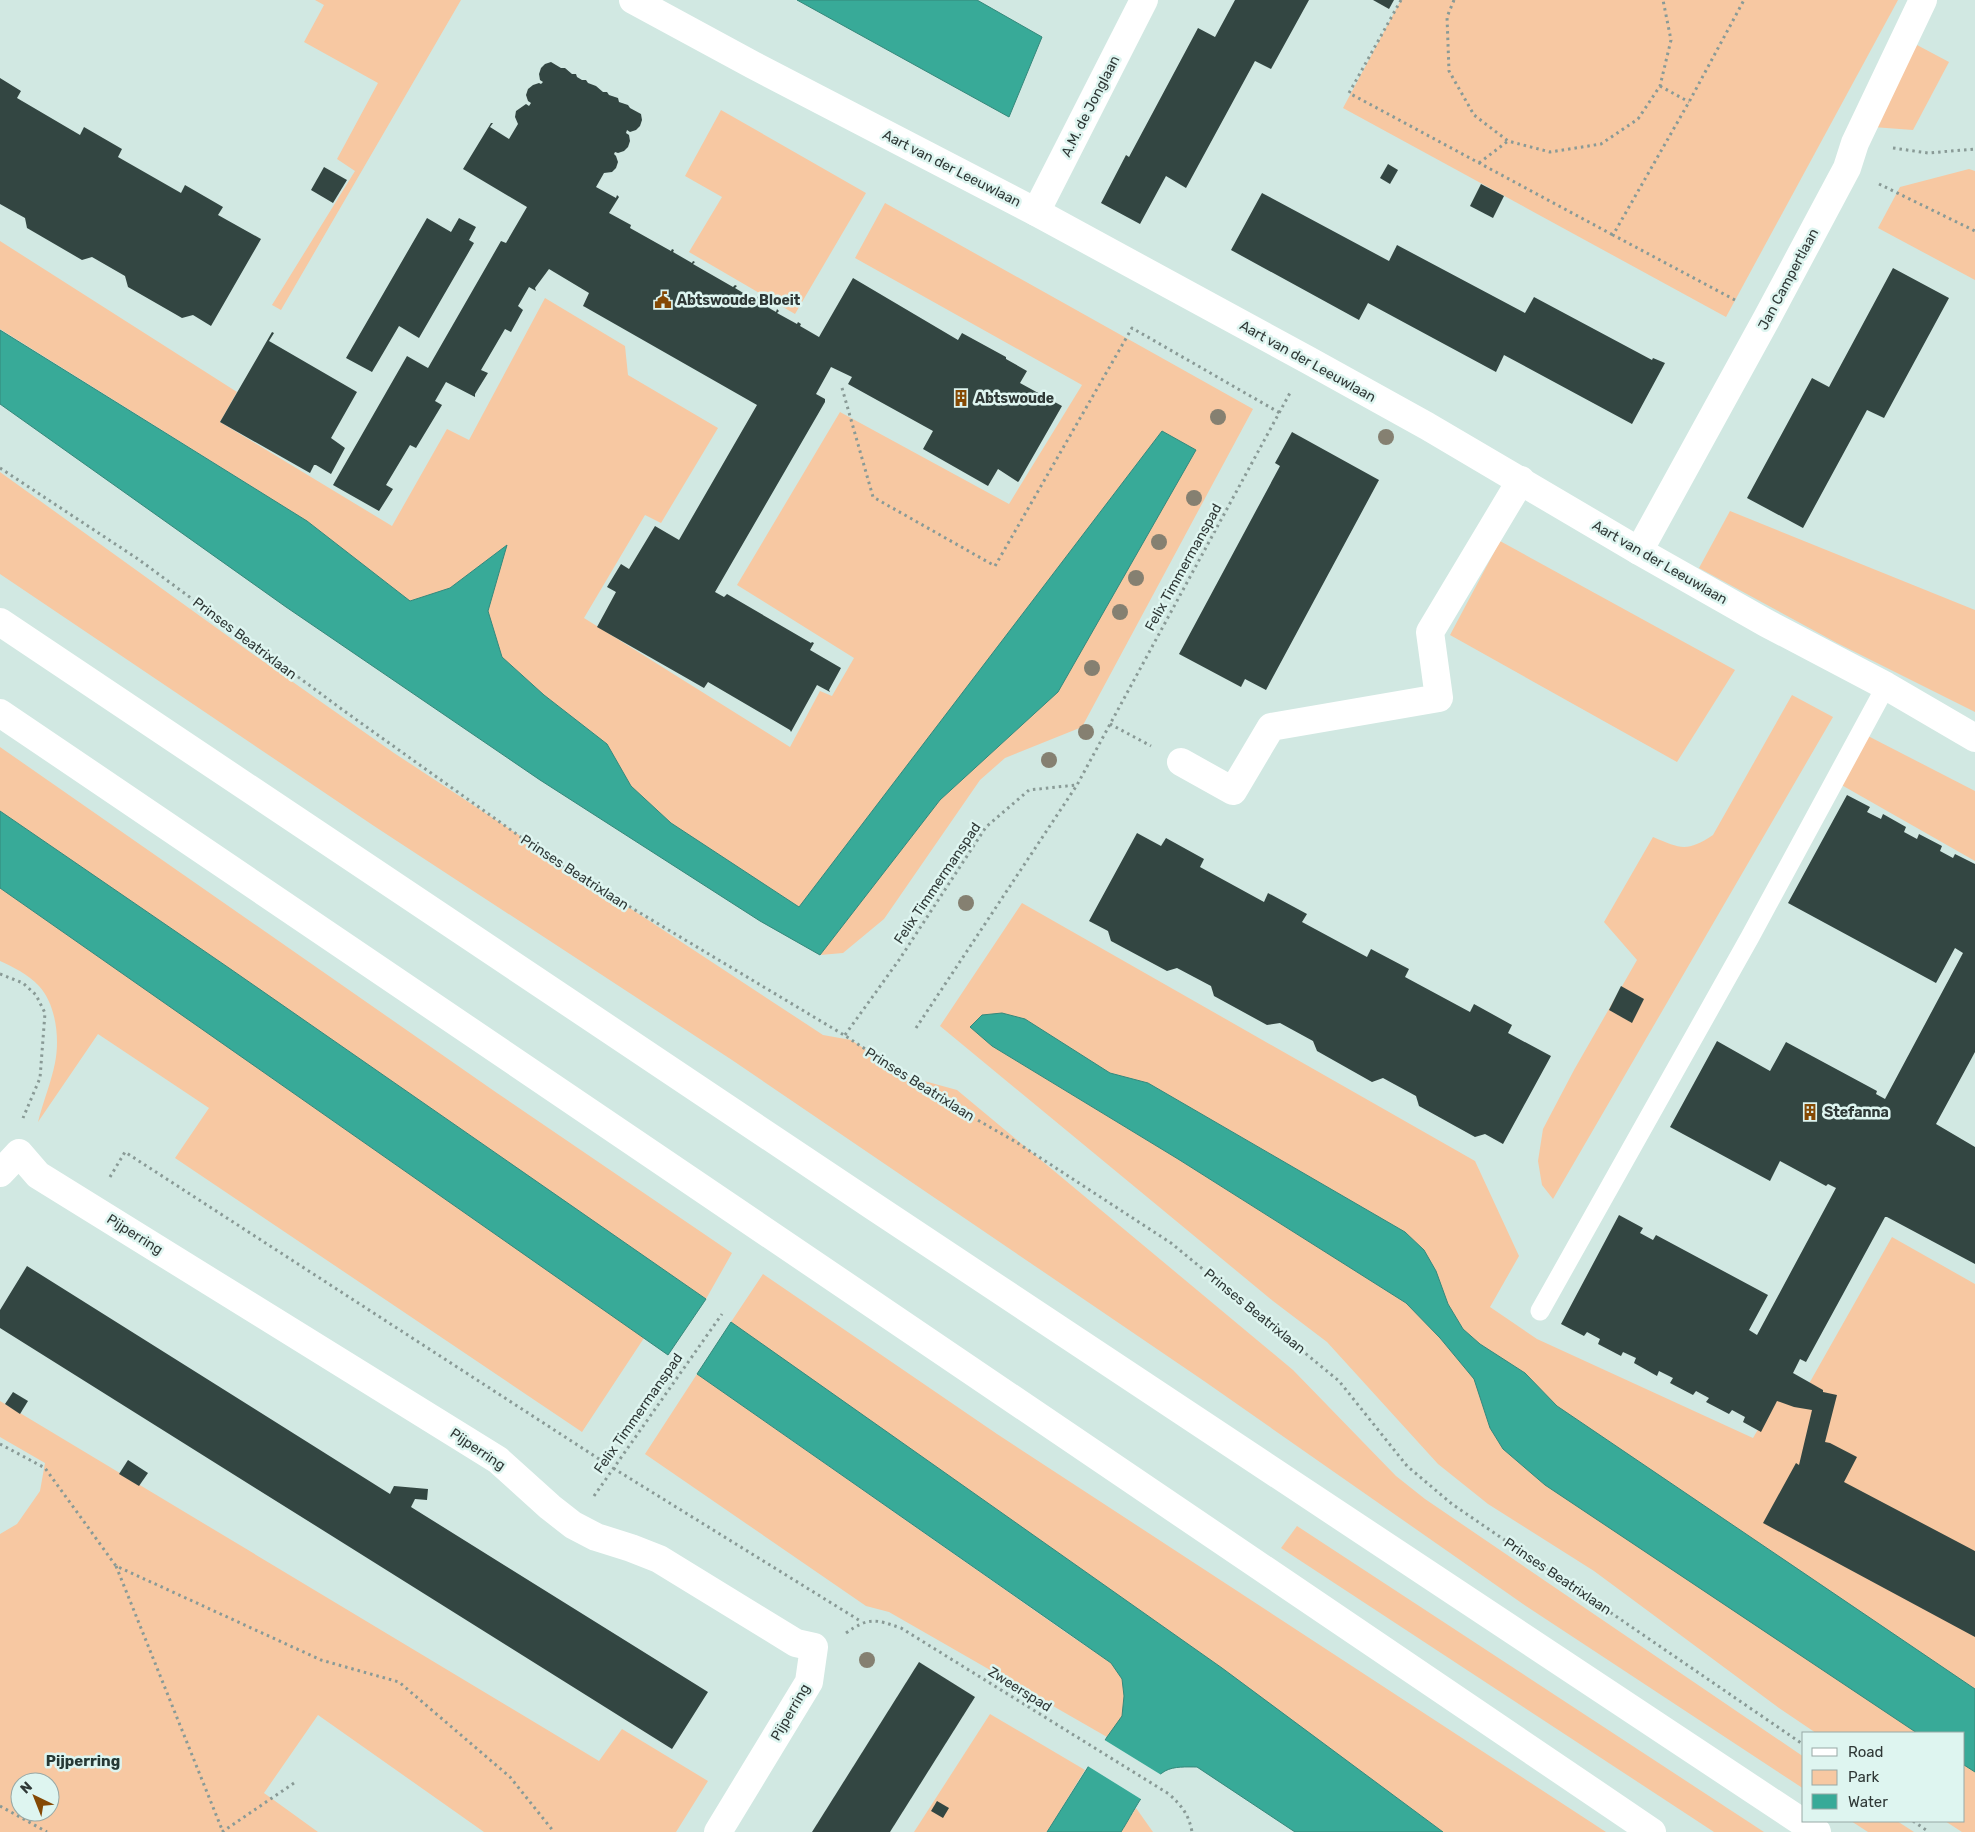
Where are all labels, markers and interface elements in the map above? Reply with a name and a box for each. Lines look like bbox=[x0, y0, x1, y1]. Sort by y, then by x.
street label: A.M. de Jonglaan bbox=[1058, 53, 1123, 160]
street label: Aart van der Leeuwlaan bbox=[880, 126, 1024, 211]
street label: Jan Campertlaan bbox=[1755, 226, 1822, 333]
public building icon: Abtswoude Bloeit bbox=[653, 290, 673, 310]
place label: Abtswoude Bloeit bbox=[677, 292, 801, 309]
street label: Aart van der Leeuwlaan bbox=[1237, 317, 1379, 406]
building icon: Abtswoude bbox=[951, 388, 971, 408]
place label: Abtswoude bbox=[975, 390, 1054, 407]
street label: Felix Timmermanspad bbox=[1141, 501, 1226, 634]
street label: Aart van der Leeuwlaan bbox=[1589, 517, 1730, 608]
street label: Prinses Beatrixlaan bbox=[189, 594, 300, 683]
street label: Felix Timmermanspad bbox=[890, 819, 984, 947]
street label: Prinses Beatrixlaan bbox=[517, 831, 632, 914]
street label: Prinses Beatrixlaan bbox=[862, 1044, 978, 1125]
building icon: Stefanna bbox=[1800, 1102, 1820, 1122]
place label: Stefanna bbox=[1824, 1104, 1889, 1121]
street label: Pijperring bbox=[104, 1211, 166, 1258]
street label: Prinses Beatrixlaan bbox=[1201, 1265, 1309, 1358]
street label: Felix Timmermanspad bbox=[590, 1350, 686, 1477]
street label: Pijperring bbox=[447, 1425, 509, 1474]
street label: Prinses Beatrixlaan bbox=[1501, 1534, 1615, 1619]
street label: Zweerspad bbox=[985, 1663, 1055, 1716]
street label: Pijperring bbox=[767, 1681, 814, 1744]
legend bbox=[1802, 1732, 1965, 1822]
text: Road bbox=[1848, 1743, 1884, 1761]
district label: Pijperring bbox=[46, 1752, 120, 1770]
text: Park bbox=[1848, 1768, 1879, 1786]
north arrow bbox=[10, 1772, 60, 1822]
text: N bbox=[17, 1778, 36, 1798]
text: Water bbox=[1848, 1793, 1888, 1811]

